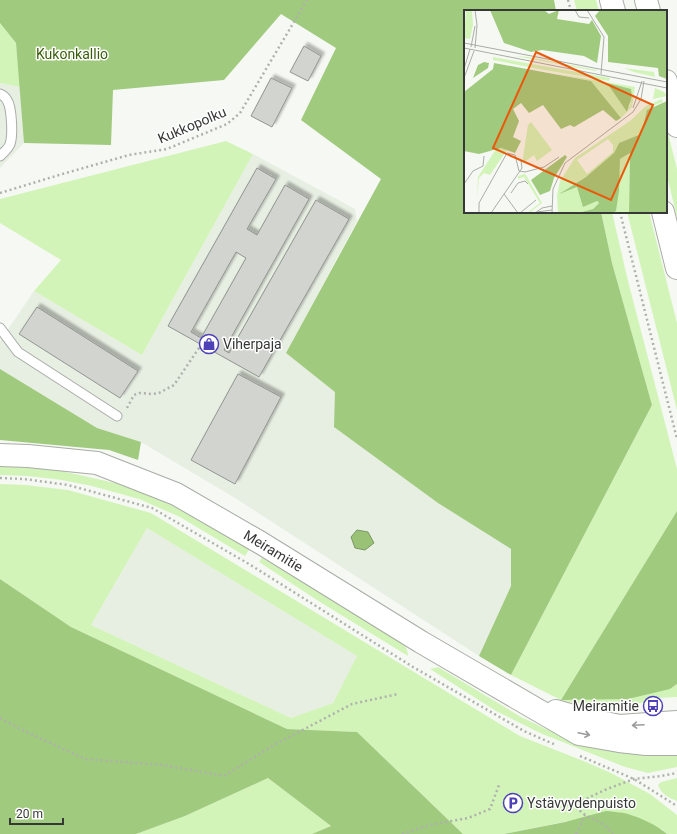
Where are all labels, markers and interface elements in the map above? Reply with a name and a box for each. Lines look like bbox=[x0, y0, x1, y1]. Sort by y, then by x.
inset map bbox=[464, 10, 667, 213]
park label: Kukonkallio bbox=[36, 46, 108, 62]
street label: Kukkopolku bbox=[155, 103, 229, 147]
shop icon: Viherpaja bbox=[198, 333, 220, 355]
place label: Viherpaja bbox=[223, 336, 282, 352]
street label: Meiramitie bbox=[241, 527, 306, 575]
bus stop icon: Meiramitie bbox=[642, 695, 664, 717]
place label: Meiramitie bbox=[573, 698, 639, 714]
one-way arrow bbox=[632, 721, 645, 728]
one-way arrow bbox=[578, 731, 591, 739]
parking icon: Ystävyydenpuisto bbox=[502, 792, 524, 814]
place label: Ystävyydenpuisto bbox=[527, 795, 636, 811]
scale bar bbox=[10, 800, 63, 826]
text: 20 m bbox=[16, 807, 43, 821]

